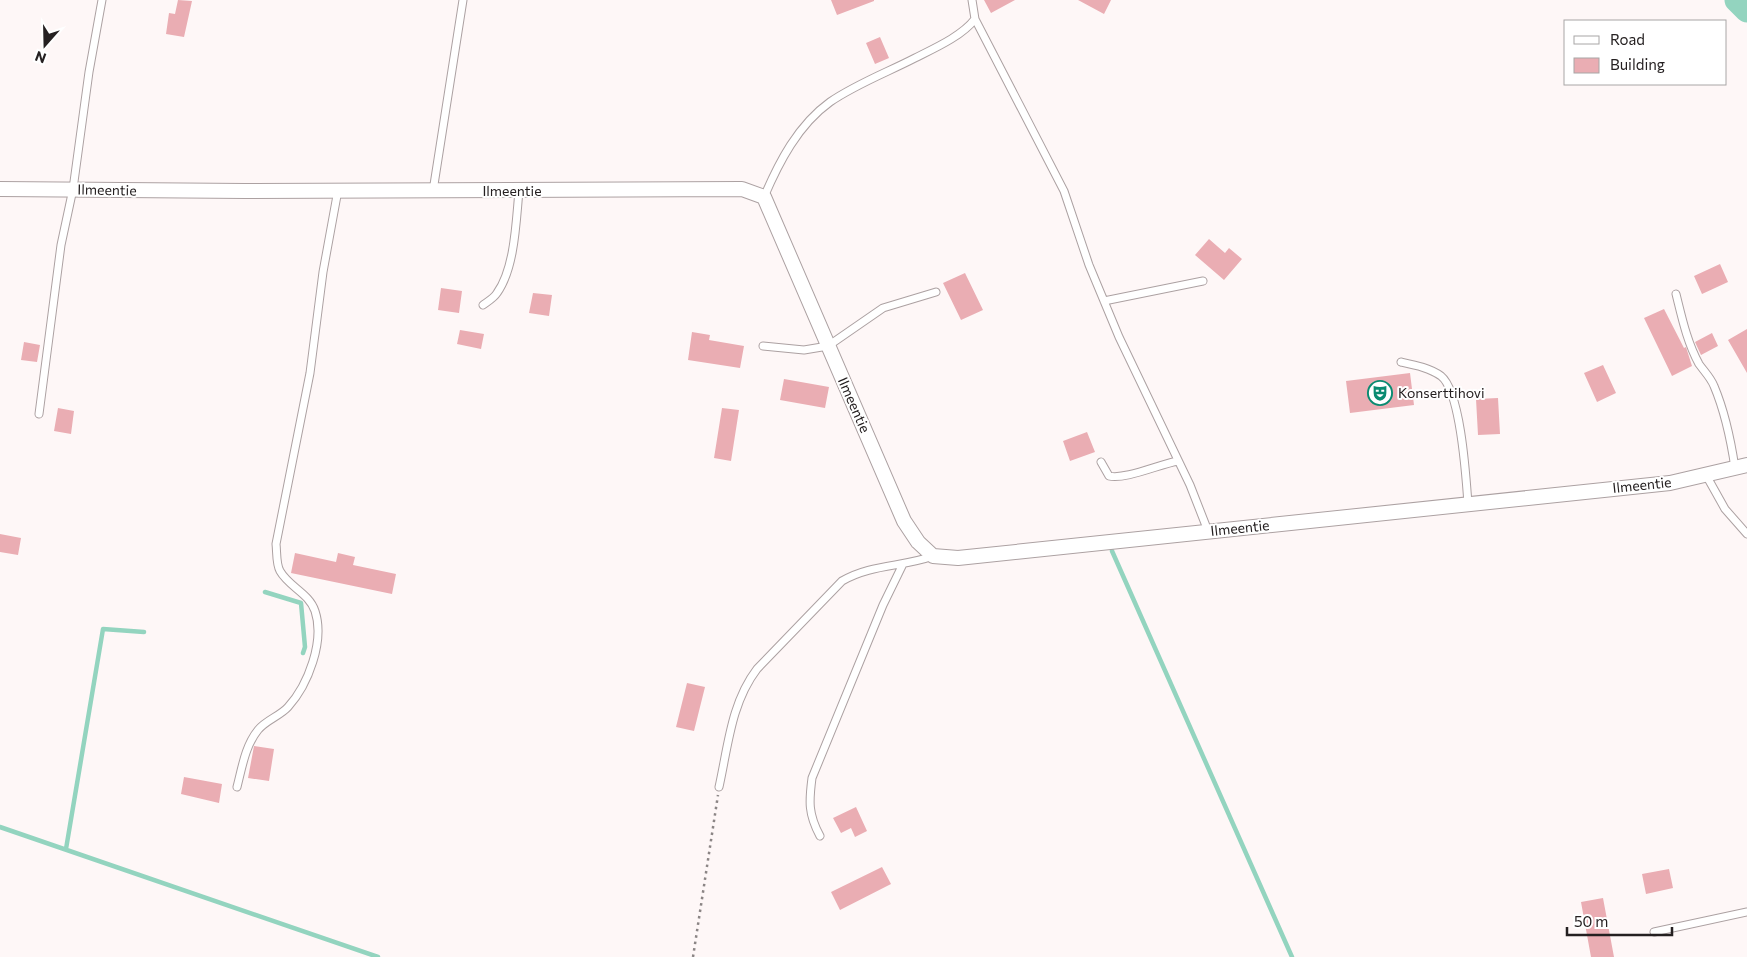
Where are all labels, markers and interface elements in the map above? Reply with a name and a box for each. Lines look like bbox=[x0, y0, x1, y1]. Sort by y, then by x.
north arrow bbox=[20, 20, 70, 70]
legend bbox=[1564, 20, 1727, 85]
text: Road bbox=[1610, 30, 1645, 48]
text: N bbox=[33, 48, 48, 67]
text: Building bbox=[1610, 55, 1665, 73]
street label: Ilmeentie bbox=[77, 180, 137, 199]
street label: Ilmeentie bbox=[482, 182, 542, 199]
street label: Ilmeentie bbox=[835, 374, 874, 435]
theatre icon: Konserttihovi bbox=[1367, 380, 1393, 406]
place label: Konserttihovi bbox=[1398, 384, 1485, 401]
street label: Ilmeentie bbox=[1612, 473, 1672, 496]
street label: Ilmeentie bbox=[1210, 516, 1270, 539]
scale bar bbox=[1567, 904, 1672, 936]
text: 50 m bbox=[1574, 912, 1608, 930]

